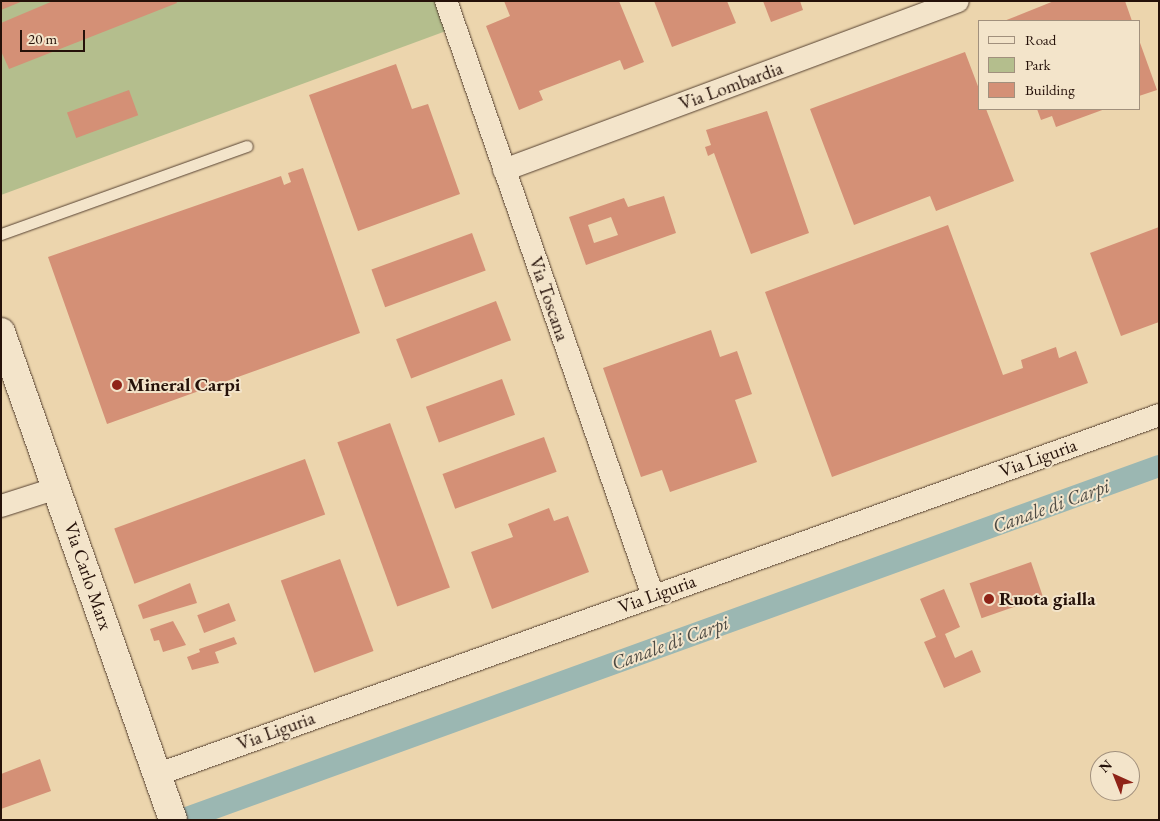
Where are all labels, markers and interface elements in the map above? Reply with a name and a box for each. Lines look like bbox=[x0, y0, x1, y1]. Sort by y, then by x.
scale bar bbox=[22, 20, 88, 52]
legend bbox=[978, 20, 1140, 110]
text: 20 m bbox=[28, 29, 57, 48]
text: Road bbox=[1025, 30, 1056, 49]
text: Park bbox=[1025, 55, 1051, 74]
street label: Via Lombardia bbox=[676, 57, 786, 115]
text: Building bbox=[1025, 80, 1075, 99]
street label: Via Toscana bbox=[524, 254, 574, 344]
place label: Mineral Carpi bbox=[127, 374, 240, 396]
marker: Mineral Carpi bbox=[111, 379, 123, 391]
street label: Via Liguria bbox=[996, 433, 1080, 483]
water label: Canale di Carpi bbox=[989, 474, 1113, 538]
street label: Via Carlo Marx bbox=[59, 519, 117, 633]
street label: Via Liguria bbox=[615, 569, 699, 619]
place label: Ruota gialla bbox=[999, 588, 1096, 610]
marker: Ruota gialla bbox=[983, 593, 995, 605]
water label: Canale di Carpi bbox=[608, 611, 732, 675]
street label: Via Liguria bbox=[234, 706, 318, 756]
north arrow bbox=[1090, 751, 1140, 801]
text: N bbox=[1095, 756, 1116, 776]

